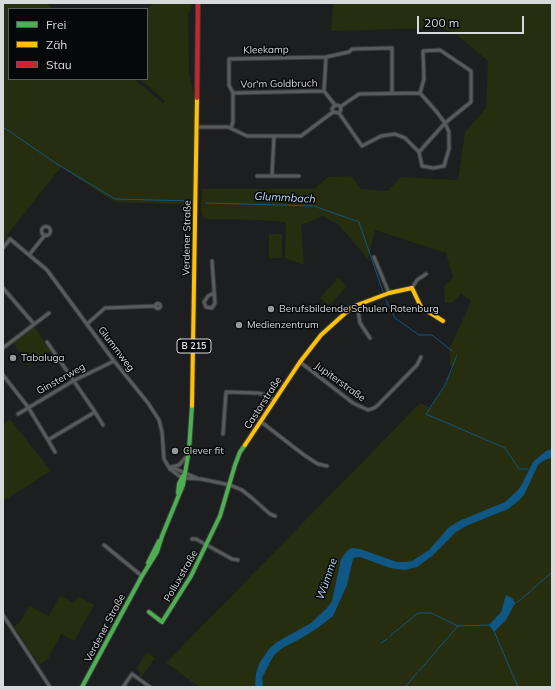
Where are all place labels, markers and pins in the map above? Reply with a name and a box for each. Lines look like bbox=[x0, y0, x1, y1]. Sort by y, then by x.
place label: Berufsbildende Schulen Rotenburg bbox=[279, 303, 439, 315]
marker: Berufsbildende Schulen Rotenburg bbox=[266, 304, 276, 314]
place label: Medienzentrum bbox=[247, 319, 319, 331]
marker: Medienzentrum bbox=[234, 320, 244, 330]
place label: Tabaluga bbox=[21, 352, 64, 364]
marker: Tabaluga bbox=[8, 353, 18, 363]
place label: Clever fit bbox=[183, 445, 224, 457]
marker: Clever fit bbox=[170, 446, 180, 456]

